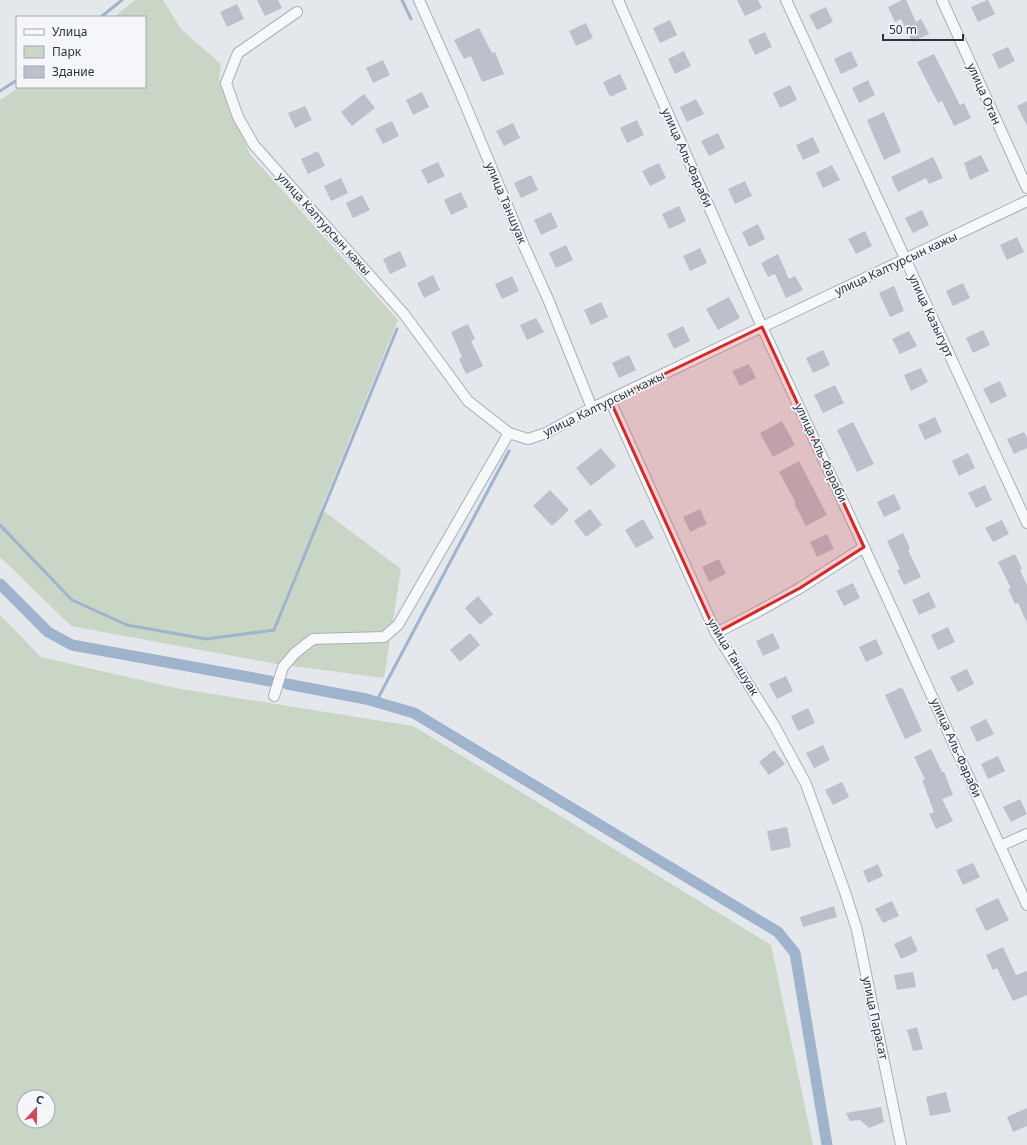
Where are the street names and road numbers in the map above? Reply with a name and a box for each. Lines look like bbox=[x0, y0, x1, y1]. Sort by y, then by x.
street label: улица Отан bbox=[963, 60, 1006, 127]
street label: улица Аль-Фараби bbox=[658, 105, 717, 210]
street label: улица Таншуак bbox=[482, 159, 532, 247]
street label: улица Калтурсын кажы bbox=[273, 168, 375, 279]
street label: улица Калтурсын кажы bbox=[832, 228, 960, 299]
street label: улица Казыгурт bbox=[905, 271, 958, 361]
street label: улица Калтурсын кажы bbox=[540, 367, 668, 440]
street label: улица Аль-Фараби bbox=[791, 401, 852, 505]
street label: улица Таншуак bbox=[704, 615, 763, 699]
street label: улица Аль-Фараби bbox=[927, 695, 986, 800]
street label: улица Парасат bbox=[858, 975, 893, 1061]

